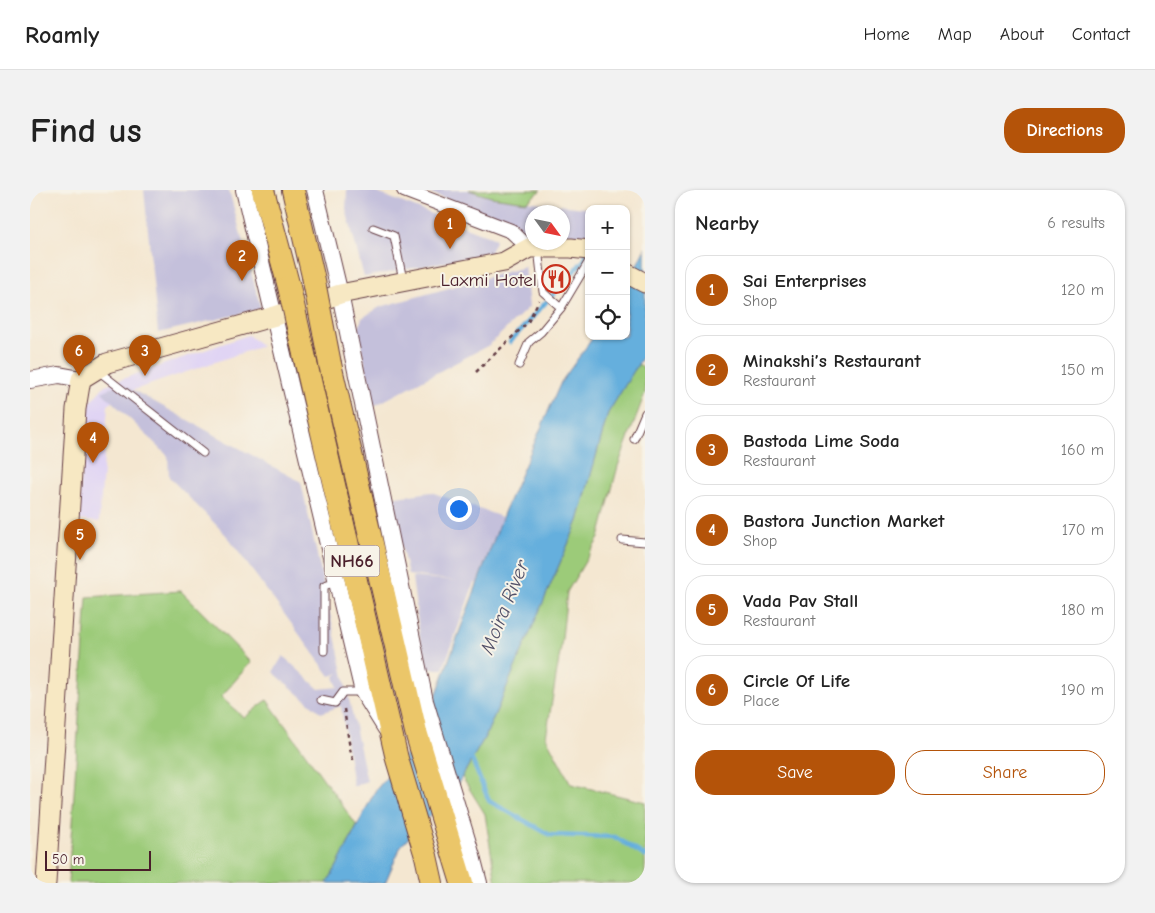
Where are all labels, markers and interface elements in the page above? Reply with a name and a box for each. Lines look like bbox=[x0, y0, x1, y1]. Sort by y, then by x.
text: Roamly bbox=[25, 21, 99, 49]
text: Home bbox=[863, 24, 910, 45]
text: Map bbox=[938, 24, 972, 45]
text: About bbox=[1000, 24, 1044, 45]
text: Contact bbox=[1072, 24, 1130, 45]
button: Directions bbox=[1004, 108, 1125, 153]
text: Find us bbox=[30, 110, 142, 151]
north arrow bbox=[525, 205, 570, 250]
map controls bbox=[585, 205, 630, 340]
button: + bbox=[585, 205, 630, 250]
pin: 1 bbox=[434, 208, 466, 249]
text: Nearby bbox=[695, 211, 759, 235]
text: 6 results bbox=[1047, 214, 1105, 232]
pin: 2 bbox=[226, 240, 258, 281]
button: − bbox=[585, 250, 630, 295]
restaurant icon: Laxmi Hotel bbox=[541, 264, 571, 294]
place label: Laxmi Hotel bbox=[440, 269, 537, 291]
text: Sai Enterprises bbox=[743, 270, 866, 292]
text: 1 bbox=[709, 281, 715, 299]
text: 120 m bbox=[1061, 281, 1104, 299]
text: Shop bbox=[743, 292, 777, 310]
button: locate bbox=[585, 295, 630, 340]
pin: 6 bbox=[63, 335, 95, 376]
pin: 3 bbox=[129, 335, 161, 376]
text: Minakshi’s Restaurant bbox=[743, 350, 921, 372]
text: 2 bbox=[708, 361, 716, 379]
text: 150 m bbox=[1061, 361, 1104, 379]
text: Restaurant bbox=[743, 372, 815, 390]
pin: 4 bbox=[77, 422, 109, 463]
text: Bastoda Lime Soda bbox=[743, 430, 900, 452]
text: 3 bbox=[708, 441, 716, 459]
text: 160 m bbox=[1061, 441, 1104, 459]
text: Restaurant bbox=[743, 452, 815, 470]
your location bbox=[446, 496, 472, 522]
text: Bastora Junction Market bbox=[743, 510, 944, 532]
pin: 5 bbox=[64, 519, 96, 560]
text: 4 bbox=[708, 521, 716, 539]
text: 170 m bbox=[1062, 521, 1104, 539]
text: Shop bbox=[743, 532, 777, 550]
road number: NH66 bbox=[324, 546, 380, 576]
water label: Moira River bbox=[475, 556, 534, 658]
text: Vada Pav Stall bbox=[743, 590, 858, 612]
text: 5 bbox=[708, 601, 716, 619]
text: 180 m bbox=[1061, 601, 1104, 619]
text: Restaurant bbox=[743, 612, 815, 630]
text: Circle Of Life bbox=[743, 670, 850, 692]
text: 6 bbox=[708, 681, 716, 699]
text: 190 m bbox=[1061, 681, 1104, 699]
text: Place bbox=[743, 692, 779, 710]
button: Save bbox=[695, 750, 895, 795]
button: Share bbox=[905, 750, 1105, 795]
scale bar bbox=[45, 848, 151, 871]
text: 50 m bbox=[52, 851, 84, 868]

